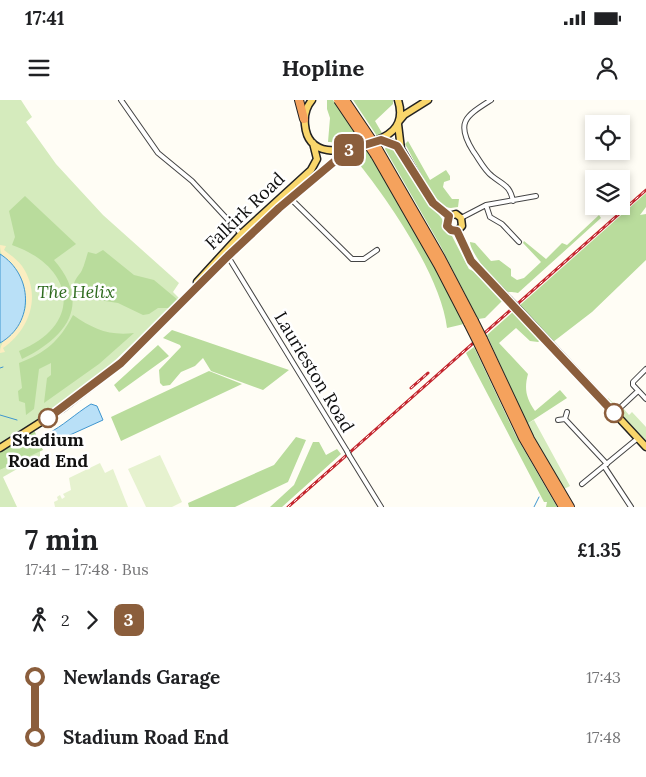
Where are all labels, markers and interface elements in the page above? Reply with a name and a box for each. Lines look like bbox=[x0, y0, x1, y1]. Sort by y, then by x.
text: 17:41 bbox=[25, 6, 64, 30]
icon: menu bbox=[25, 54, 53, 82]
text: Hopline bbox=[282, 54, 364, 82]
icon: person bbox=[593, 54, 621, 82]
map controls bbox=[585, 115, 630, 215]
button: locate bbox=[585, 115, 630, 160]
line badge: 3 bbox=[333, 134, 365, 166]
text: 3 bbox=[344, 138, 354, 161]
street label: Falkirk Road bbox=[200, 167, 289, 254]
button: layers bbox=[585, 170, 630, 215]
park label: The Helix bbox=[37, 280, 115, 303]
street label: Laurieston Road bbox=[269, 307, 360, 436]
unlabelled marker bbox=[604, 403, 624, 423]
marker: Stadium Road End bbox=[38, 408, 58, 428]
place label: Stadium Road End bbox=[8, 428, 89, 472]
text: 7 min bbox=[25, 522, 98, 558]
text: £1.35 bbox=[577, 538, 621, 562]
text: 17:41 – 17:48 · Bus bbox=[25, 559, 149, 579]
icon: walk bbox=[25, 606, 53, 634]
icon: forward bbox=[78, 606, 106, 634]
text: 3 bbox=[124, 608, 134, 631]
text: 2 bbox=[61, 610, 70, 630]
text: Newlands Garage bbox=[63, 665, 220, 689]
text: 17:43 bbox=[586, 667, 621, 687]
text: Stadium Road End bbox=[63, 725, 229, 749]
text: 17:48 bbox=[586, 727, 621, 747]

